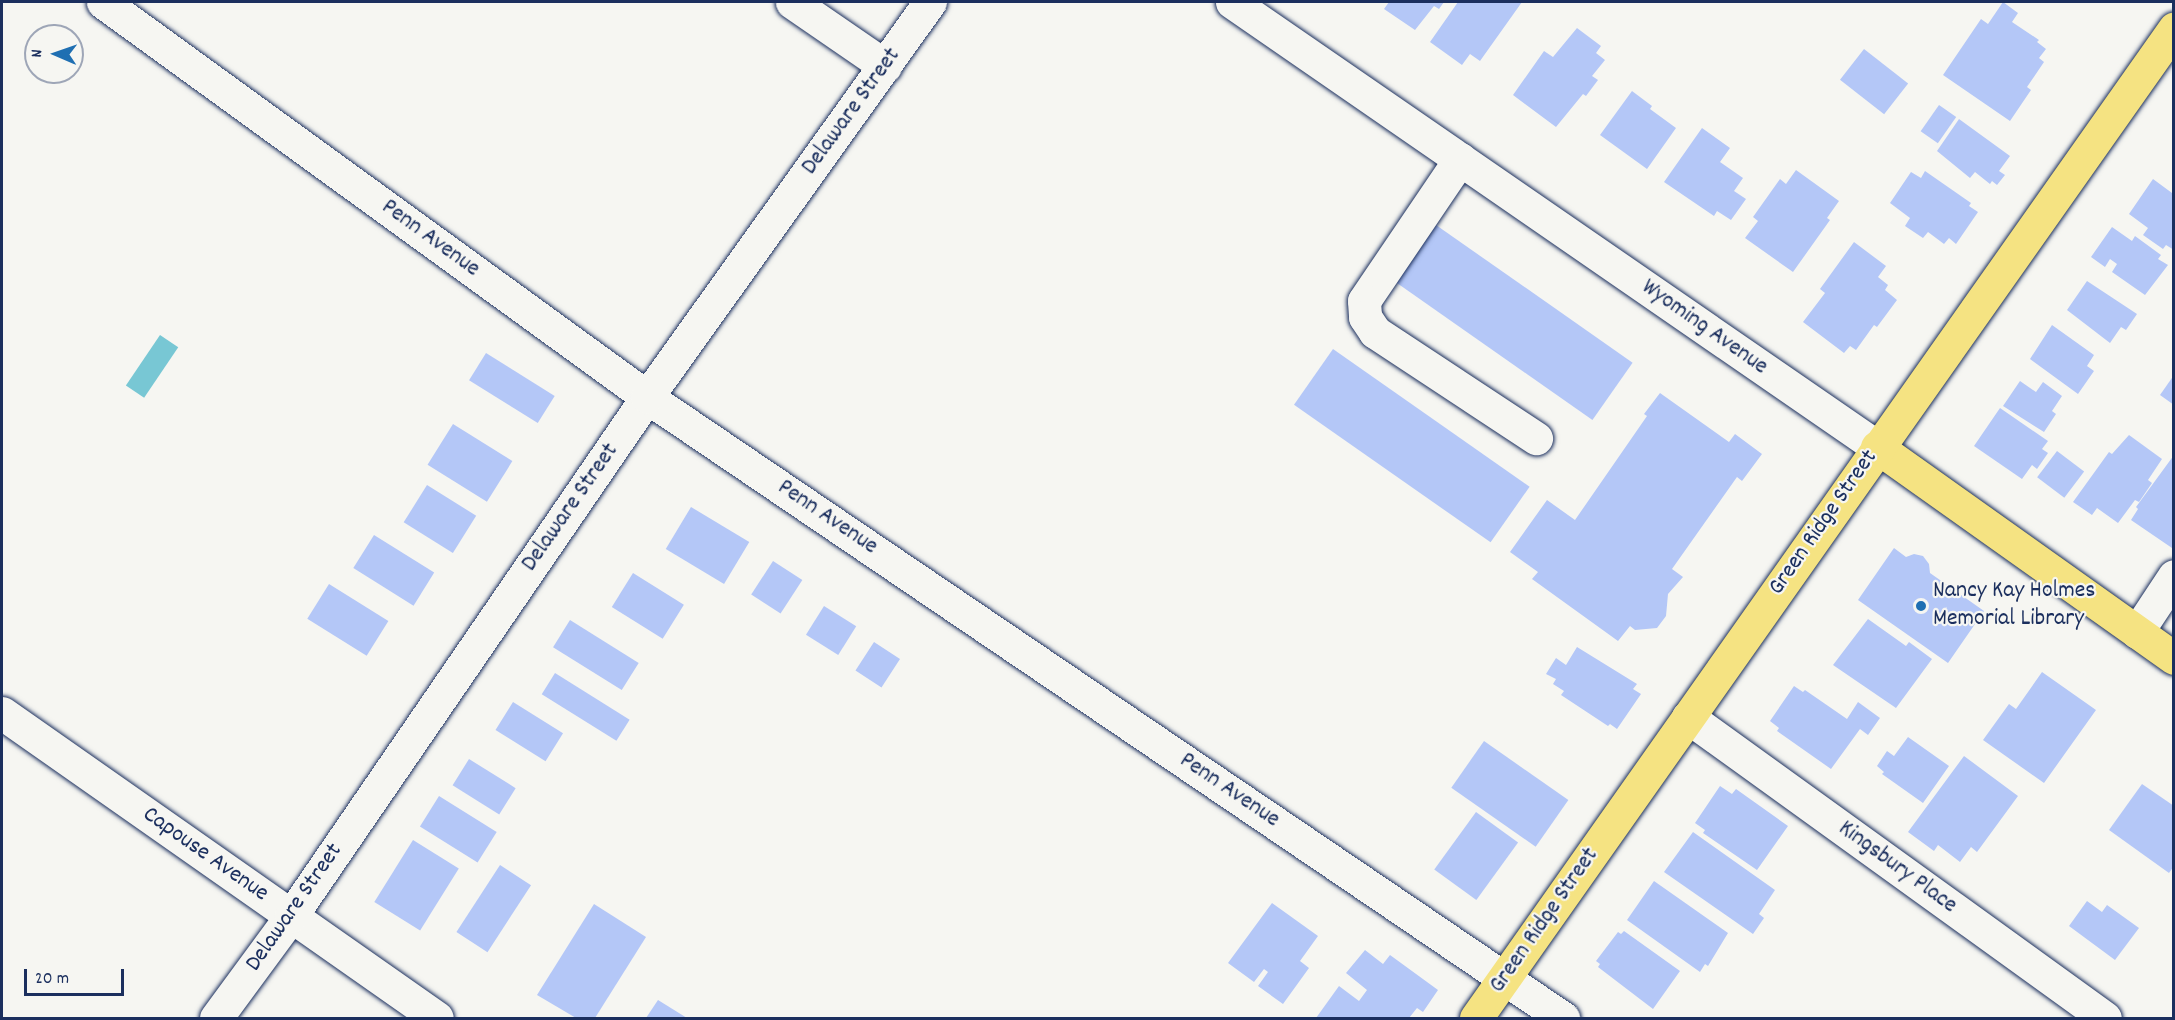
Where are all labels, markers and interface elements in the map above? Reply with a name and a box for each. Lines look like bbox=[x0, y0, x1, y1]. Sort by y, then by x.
north arrow bbox=[24, 24, 84, 84]
street label: Delaware Street bbox=[796, 43, 908, 181]
text: N bbox=[26, 49, 49, 58]
street label: Penn Avenue bbox=[375, 194, 485, 284]
street label: Wyoming Avenue bbox=[1635, 274, 1773, 382]
street label: Delaware Street bbox=[516, 438, 626, 578]
street label: Green Ridge Street bbox=[1763, 445, 1885, 601]
street label: Penn Avenue bbox=[771, 474, 883, 562]
place label: Nancy Kay Holmes Memorial Library bbox=[1933, 578, 2095, 634]
marker: Nancy Kay Holmes Memorial Library bbox=[1914, 599, 1928, 613]
street label: Penn Avenue bbox=[1173, 747, 1285, 835]
street label: Capouse Avenue bbox=[137, 801, 273, 909]
street label: Kingsbury Place bbox=[1832, 815, 1962, 921]
street label: Delaware Street bbox=[240, 838, 350, 978]
street label: Green Ridge Street bbox=[1484, 843, 1606, 999]
scale bar bbox=[27, 957, 128, 995]
text: 20 m bbox=[35, 967, 69, 992]

